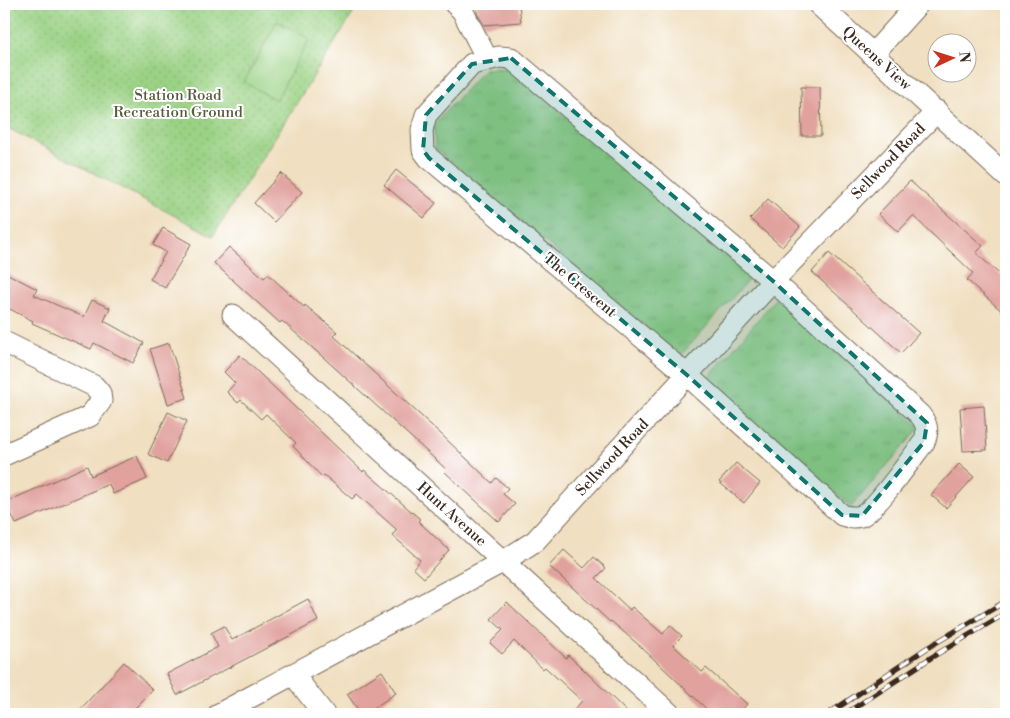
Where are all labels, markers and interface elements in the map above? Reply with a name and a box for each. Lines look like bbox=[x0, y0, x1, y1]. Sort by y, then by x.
street label: Queens View bbox=[838, 22, 916, 95]
north arrow bbox=[928, 32, 978, 82]
text: N bbox=[955, 51, 973, 63]
park label: Station Road Recreation Ground bbox=[113, 86, 243, 122]
street label: Sellwood Road bbox=[847, 119, 930, 203]
street label: The Crescent bbox=[539, 249, 621, 322]
street label: Sellwood Road bbox=[572, 414, 653, 500]
street label: Hunt Avenue bbox=[413, 478, 490, 551]

